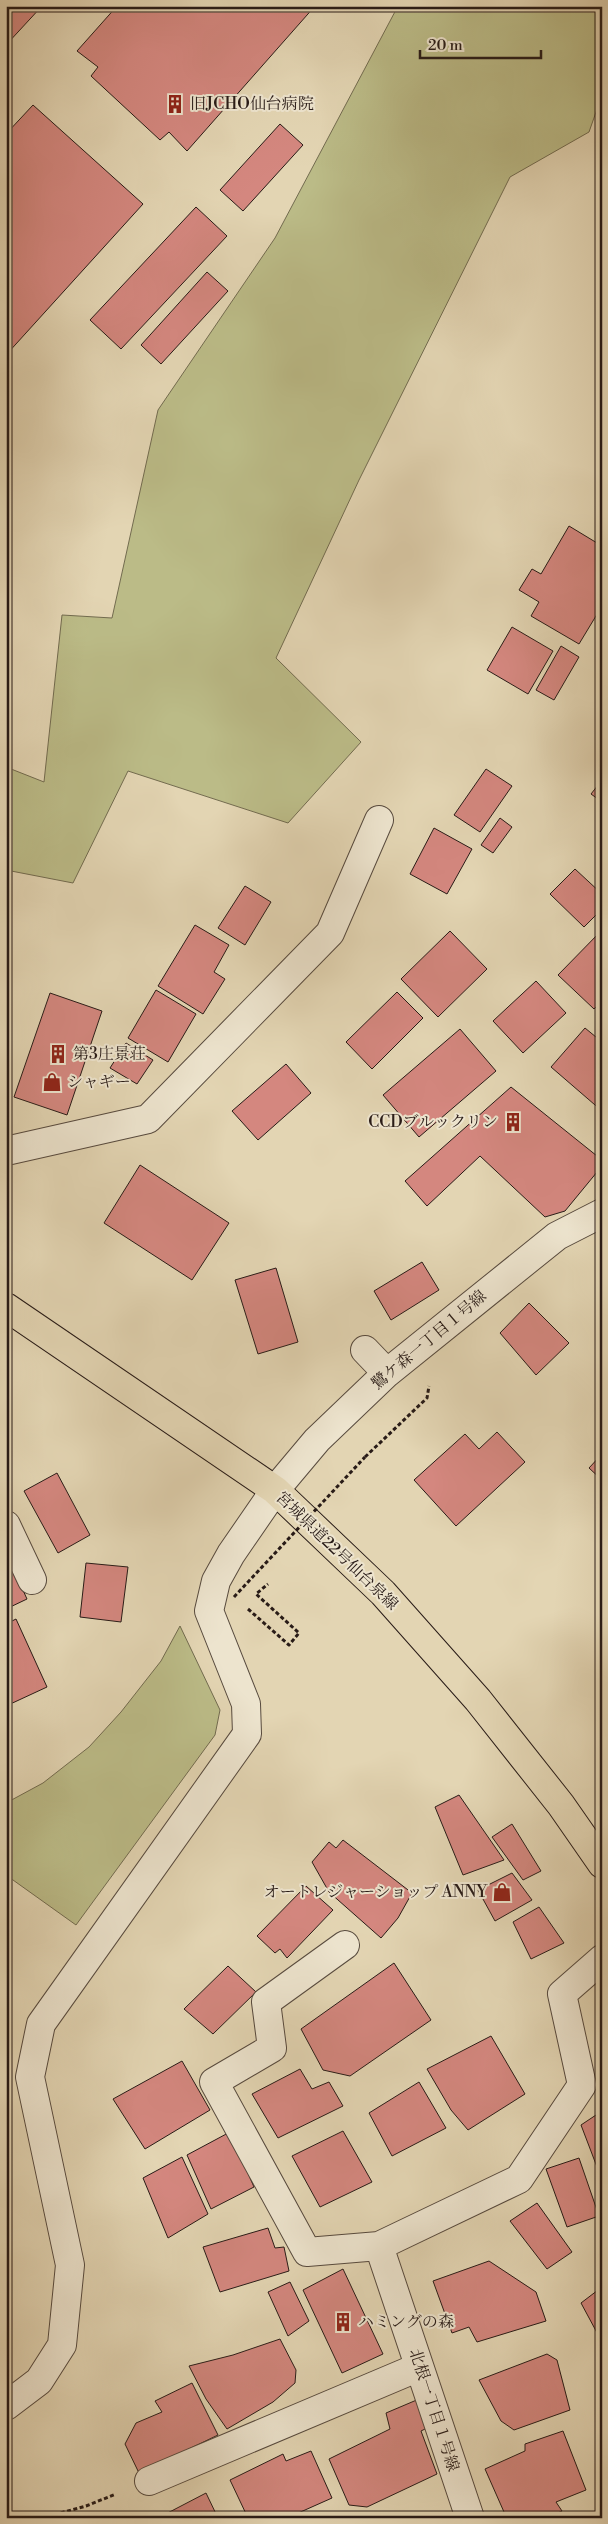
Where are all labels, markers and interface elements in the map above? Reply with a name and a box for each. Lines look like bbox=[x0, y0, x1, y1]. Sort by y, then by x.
scale bar bbox=[420, 28, 542, 60]
text: 20 m bbox=[428, 36, 463, 55]
building icon: 旧JCHO仙台病院 bbox=[164, 93, 186, 115]
place label: 旧JCHO仙台病院 bbox=[190, 94, 314, 114]
building icon: 第3庄景荘 bbox=[47, 1043, 69, 1065]
place label: 第3庄景荘 bbox=[73, 1044, 146, 1064]
shop icon: シャギー bbox=[41, 1071, 63, 1093]
place label: シャギー bbox=[67, 1072, 131, 1092]
building icon: CCDブルックリン bbox=[502, 1111, 524, 1133]
place label: CCDブルックリン bbox=[368, 1112, 498, 1132]
street label: 鷺ケ森一丁目１号線 bbox=[367, 1286, 491, 1394]
street label: 宮城県道22号仙台泉線 bbox=[272, 1487, 402, 1615]
shop icon: オートレジャーショップ ANNY bbox=[491, 1881, 513, 1903]
place label: オートレジャーショップ ANNY bbox=[264, 1882, 488, 1902]
building icon: ハミングの森 bbox=[332, 2311, 354, 2333]
place label: ハミングの森 bbox=[358, 2312, 454, 2332]
street label: 北根一丁目１号線 bbox=[405, 2346, 463, 2474]

